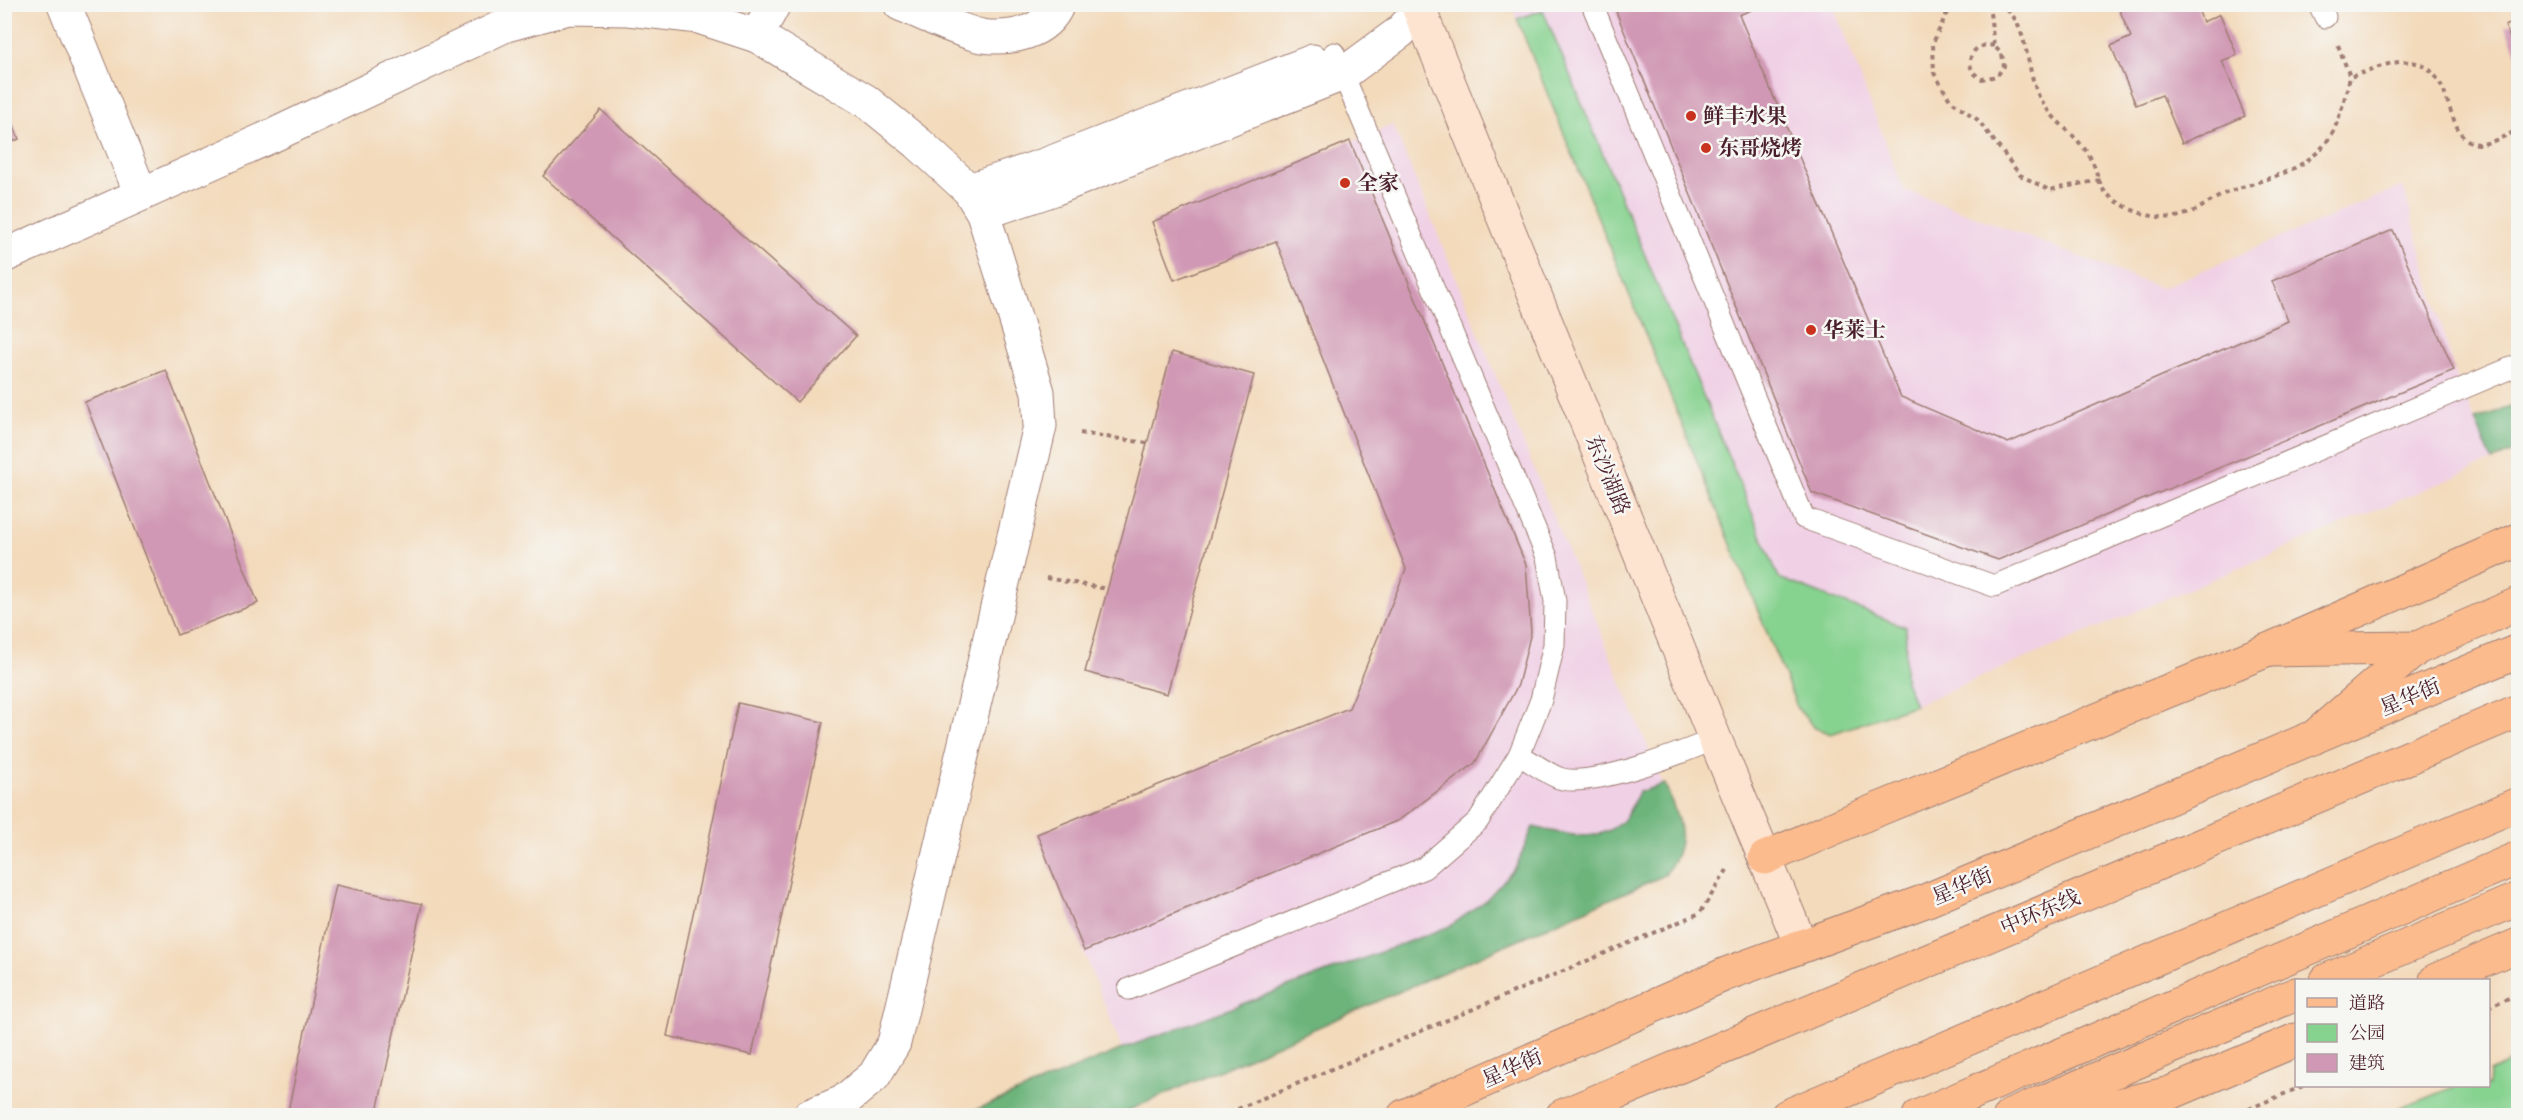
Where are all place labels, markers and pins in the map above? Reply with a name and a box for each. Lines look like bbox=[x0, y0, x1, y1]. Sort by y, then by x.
place label: 鲜丰水果 bbox=[1703, 104, 1787, 130]
marker: 鲜丰水果 bbox=[1684, 109, 1698, 123]
place label: 东哥烧烤 bbox=[1718, 136, 1802, 162]
marker: 东哥烧烤 bbox=[1699, 141, 1713, 155]
place label: 全家 bbox=[1357, 171, 1399, 197]
marker: 全家 bbox=[1338, 176, 1352, 190]
place label: 华莱士 bbox=[1823, 318, 1886, 344]
marker: 华莱士 bbox=[1804, 323, 1818, 337]

